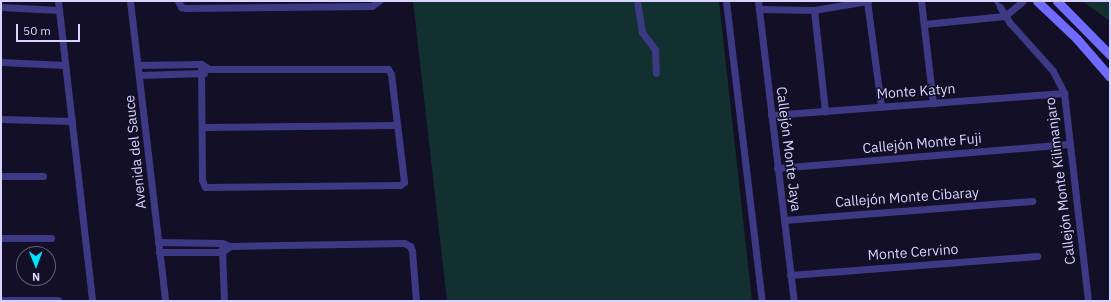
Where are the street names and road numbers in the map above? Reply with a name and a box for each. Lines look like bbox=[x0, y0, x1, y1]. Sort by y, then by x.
street label: Monte Katyn bbox=[876, 80, 956, 102]
street label: Callejón Monte Jaya bbox=[773, 86, 805, 212]
street label: Avenida del Sauce bbox=[121, 94, 149, 210]
street label: Callejón Monte Kilimanjaro bbox=[1041, 96, 1079, 266]
street label: Callejón Monte Fuji bbox=[862, 129, 982, 157]
street label: Callejón Monte Cibaray bbox=[834, 184, 980, 210]
street label: Monte Cervino bbox=[867, 240, 959, 264]

